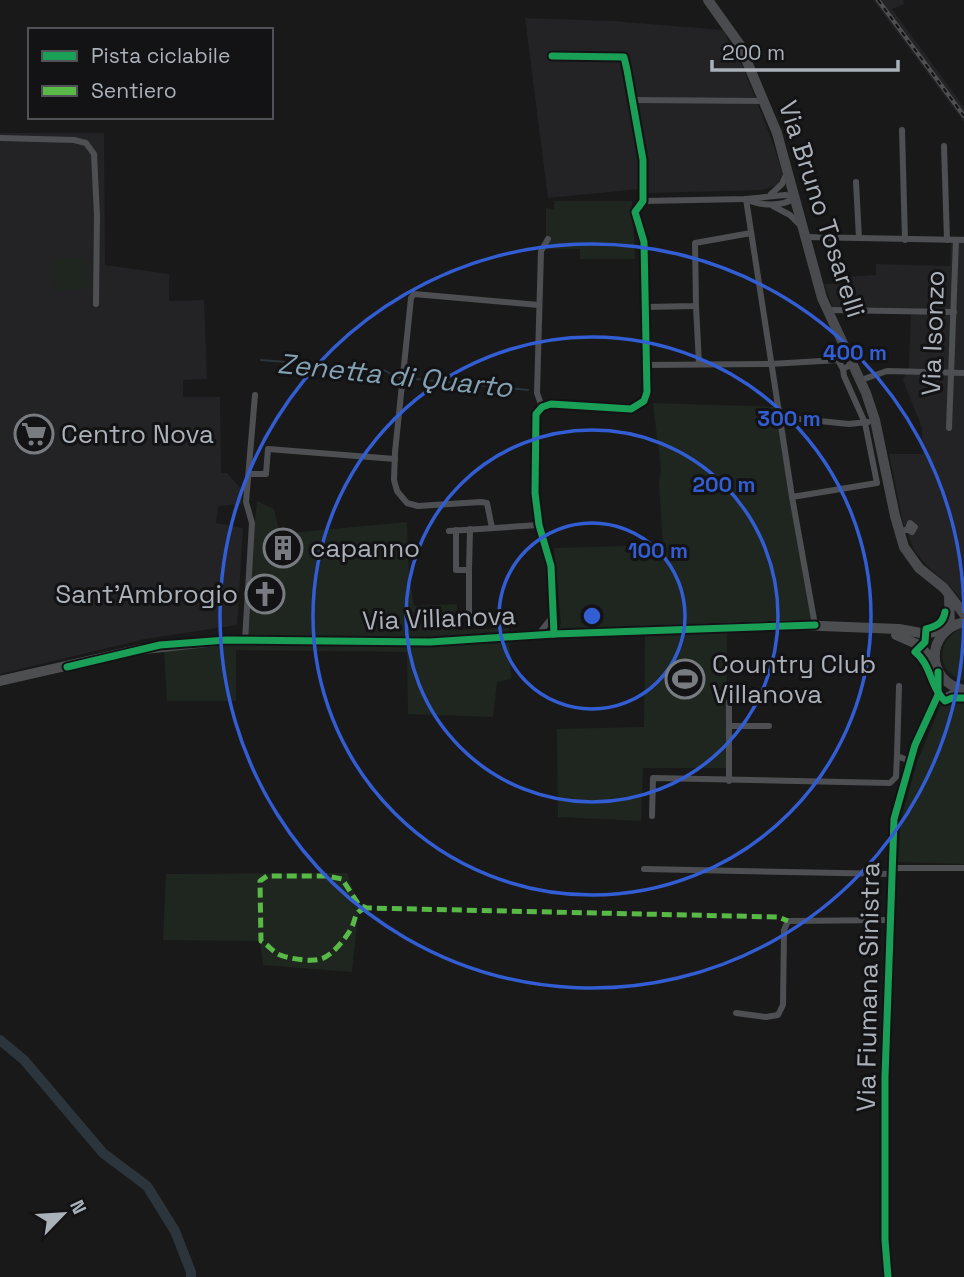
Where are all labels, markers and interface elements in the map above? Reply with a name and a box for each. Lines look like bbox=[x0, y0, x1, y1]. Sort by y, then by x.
legend bbox=[28, 28, 273, 119]
scale bar bbox=[712, 28, 898, 72]
text: 200 m bbox=[722, 39, 785, 66]
text: Pista ciclabile bbox=[91, 42, 230, 69]
text: Sentiero bbox=[91, 77, 177, 104]
street label: Via Bruno Tosarelli bbox=[771, 96, 873, 322]
street label: Via Isonzo bbox=[914, 270, 952, 396]
text: 400 m bbox=[823, 339, 887, 366]
water label: Zenetta di Quarto bbox=[276, 345, 515, 405]
text: 300 m bbox=[757, 405, 821, 432]
supermarket icon: Centro Nova bbox=[13, 413, 55, 455]
place label: Centro Nova bbox=[61, 417, 214, 451]
text: 200 m bbox=[693, 471, 755, 498]
building icon: capanno bbox=[262, 527, 304, 569]
place label: capanno bbox=[310, 531, 420, 565]
text: 100 m bbox=[628, 537, 688, 564]
church icon: Sant'Ambrogio bbox=[244, 573, 286, 615]
place label: Sant'Ambrogio bbox=[55, 577, 238, 611]
street label: Via Villanova bbox=[361, 598, 517, 638]
centre of rings bbox=[580, 604, 604, 628]
place label: Country Club Villanova bbox=[712, 647, 876, 711]
sports icon: Country Club Villanova bbox=[664, 658, 706, 700]
street label: Via Fiumana Sinistra bbox=[849, 862, 887, 1112]
north arrow bbox=[28, 1179, 98, 1249]
text: N bbox=[64, 1196, 92, 1218]

